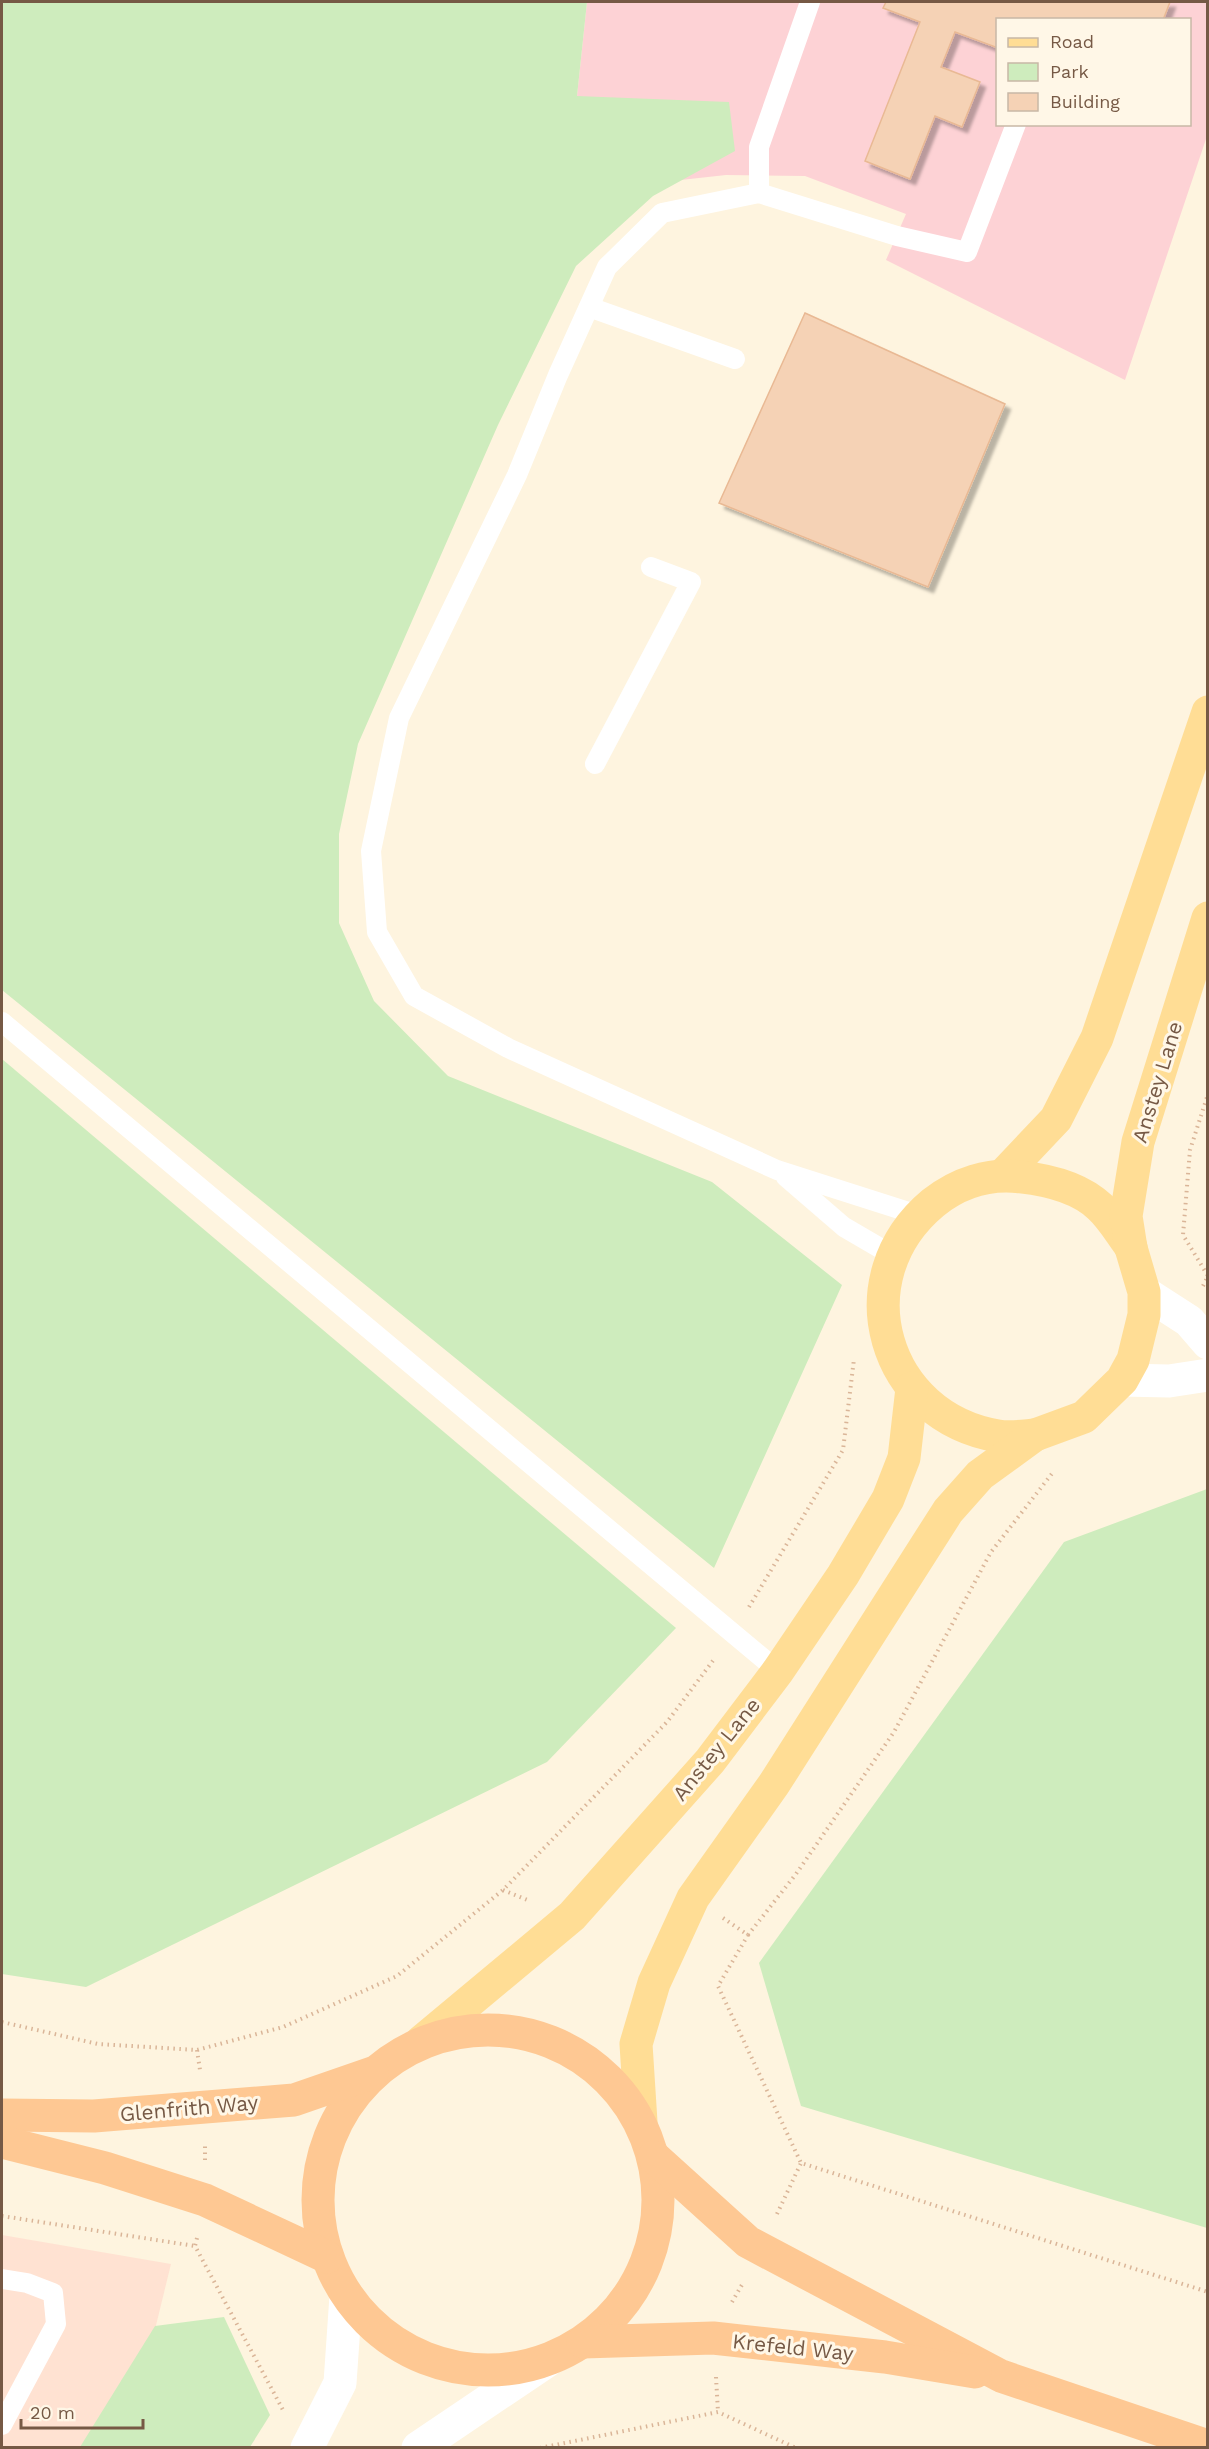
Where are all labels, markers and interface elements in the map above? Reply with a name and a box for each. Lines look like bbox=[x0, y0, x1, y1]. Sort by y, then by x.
legend bbox=[996, 18, 1191, 126]
text: Road bbox=[1050, 31, 1094, 52]
text: Park bbox=[1050, 61, 1089, 82]
text: Building bbox=[1050, 91, 1120, 112]
street label: Anstey Lane bbox=[1127, 1018, 1187, 1146]
street label: Anstey Lane bbox=[667, 1692, 765, 1806]
street label: Glenfrith Way bbox=[119, 2089, 259, 2127]
street label: Krefeld Way bbox=[731, 2328, 855, 2366]
scale bar bbox=[21, 2392, 142, 2430]
text: 20 m bbox=[30, 2402, 75, 2423]

